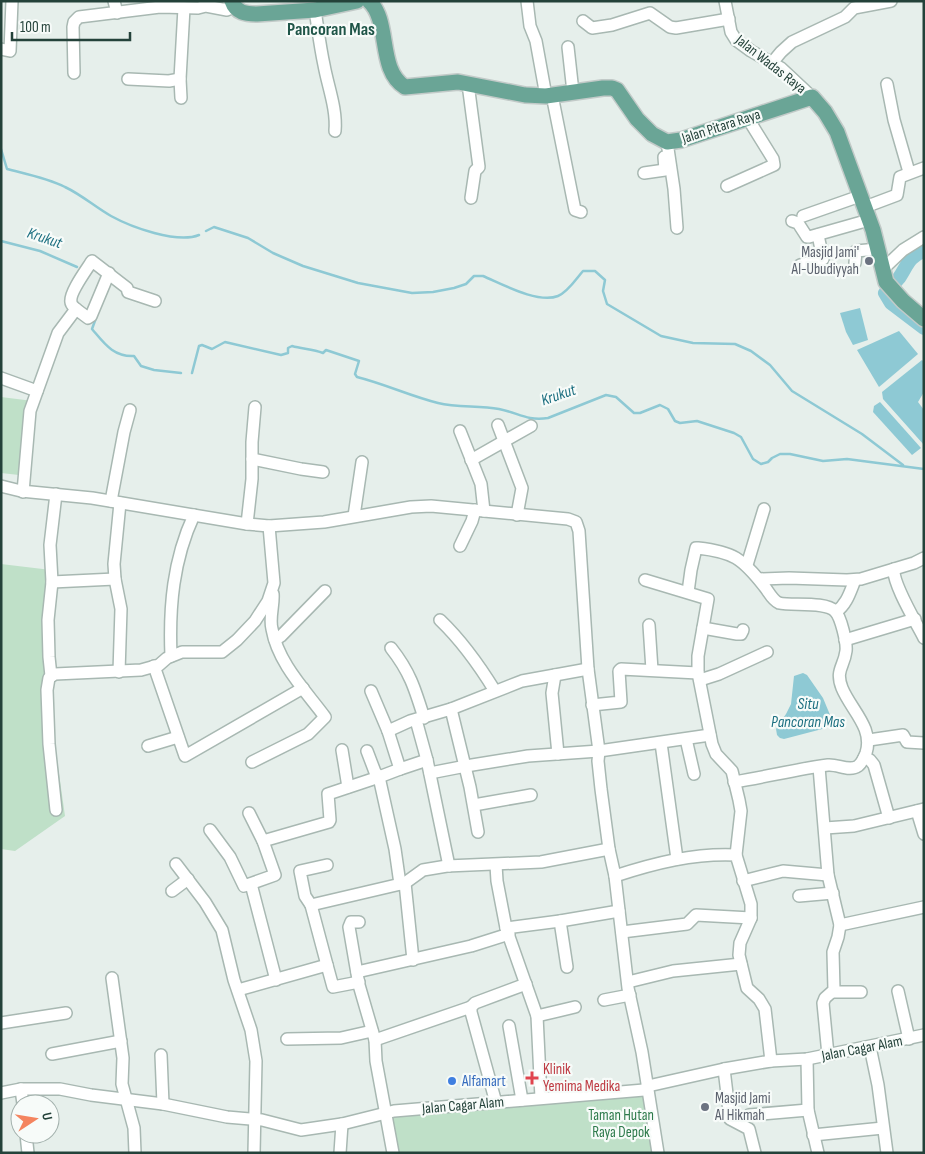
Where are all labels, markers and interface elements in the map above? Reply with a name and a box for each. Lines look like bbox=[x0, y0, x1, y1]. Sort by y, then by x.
scale bar bbox=[12, 10, 130, 42]
text: 100 m bbox=[20, 18, 51, 37]
district label: Pancoran Mas bbox=[287, 19, 375, 40]
street label: Jalan Wadas Raya bbox=[731, 30, 810, 98]
street label: Jalan Pitara Raya bbox=[678, 105, 763, 148]
water label: Krukut bbox=[25, 224, 65, 254]
place label: Masjid Jami' Al-Ubudiyyah bbox=[791, 243, 859, 279]
marker: Masjid Jami' Al-Ubudiyyah bbox=[863, 255, 875, 267]
water label: Krukut bbox=[539, 380, 579, 410]
water label: Situ Pancoran Mas bbox=[771, 695, 845, 732]
street label: Jalan Cagar Alam bbox=[819, 1031, 904, 1066]
place label: Klinik Yemima Medika bbox=[543, 1060, 620, 1096]
marker: Klinik Yemima Medika bbox=[525, 1071, 539, 1085]
place label: Alfamart bbox=[461, 1072, 506, 1091]
marker: Alfamart bbox=[446, 1075, 458, 1087]
place label: Masjid Jami Al Hikmah bbox=[714, 1089, 771, 1125]
street label: Jalan Cagar Alam bbox=[420, 1092, 505, 1119]
north arrow bbox=[10, 1094, 60, 1144]
marker: Masjid Jami Al Hikmah bbox=[699, 1101, 711, 1113]
park label: Taman Hutan Raya Depok bbox=[588, 1106, 654, 1142]
text: U bbox=[38, 1111, 56, 1122]

